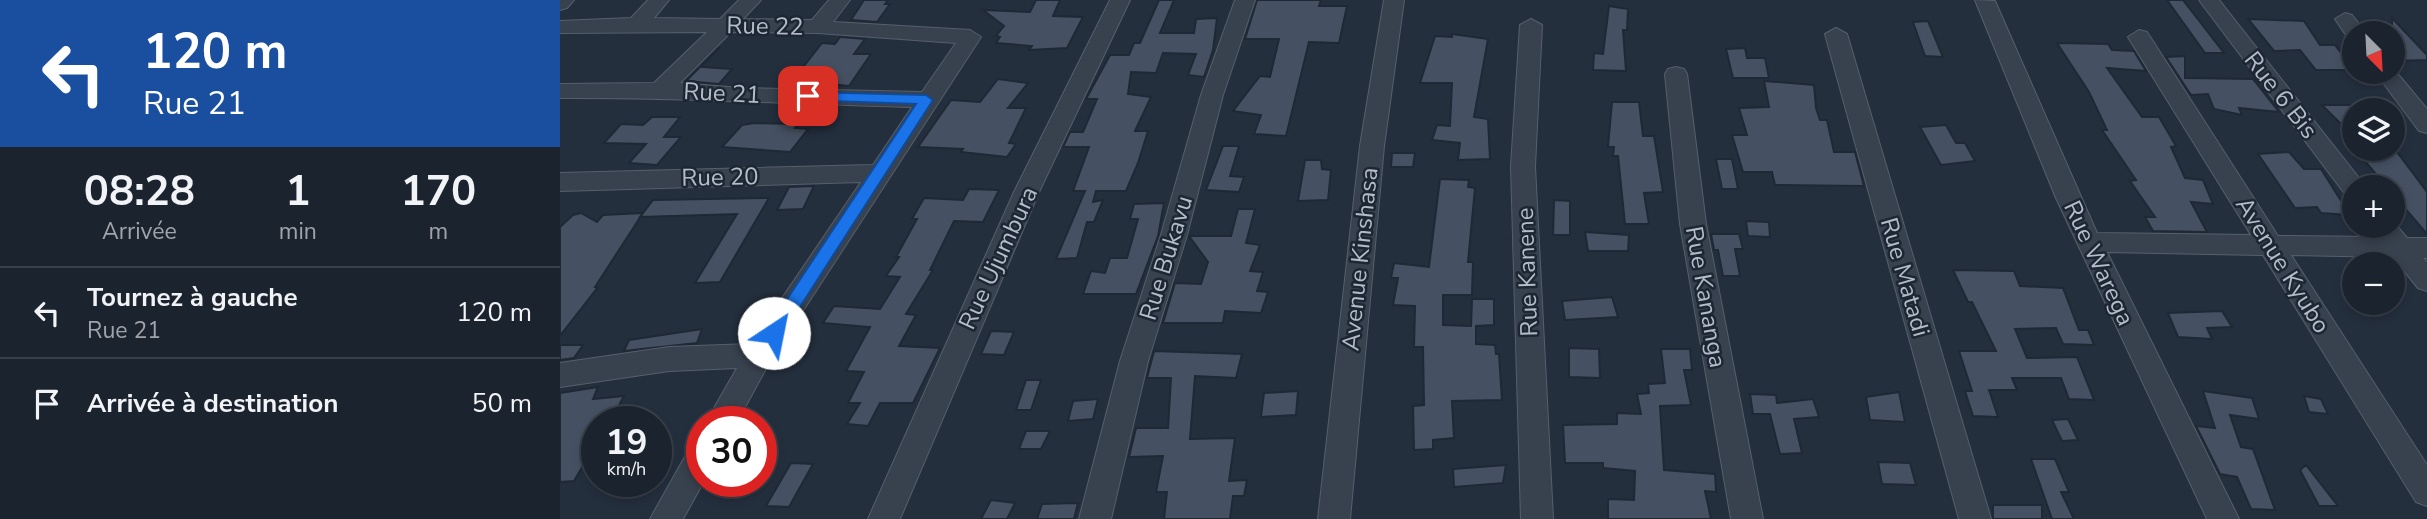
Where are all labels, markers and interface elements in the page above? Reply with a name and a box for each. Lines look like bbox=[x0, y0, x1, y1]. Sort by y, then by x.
street label: Rue 22 bbox=[726, 9, 804, 43]
text: 120 m bbox=[143, 18, 287, 85]
north arrow bbox=[2342, 21, 2404, 84]
map controls bbox=[2342, 21, 2405, 315]
icon: left bbox=[28, 28, 119, 119]
street label: Rue 6 Bis bbox=[2237, 45, 2325, 145]
pin bbox=[778, 66, 838, 126]
street label: Rue 21 bbox=[683, 75, 761, 111]
icon: arrive bbox=[789, 77, 827, 115]
text: Rue 21 bbox=[143, 82, 246, 125]
button: layers bbox=[2342, 98, 2405, 161]
street label: Rue 20 bbox=[681, 160, 759, 194]
text: 08:28 bbox=[84, 163, 195, 220]
text: 1 bbox=[285, 163, 310, 220]
text: 170 bbox=[401, 163, 476, 220]
street label: Avenue Kinshasa bbox=[1334, 166, 1386, 352]
button: + bbox=[2342, 175, 2405, 238]
street label: Rue Ujumbura bbox=[951, 181, 1045, 335]
street label: Avenue Kyubo bbox=[2228, 191, 2338, 339]
street label: Rue Bukavu bbox=[1132, 192, 1200, 324]
street label: Rue Warega bbox=[2056, 195, 2142, 331]
street label: Rue Kanene bbox=[1509, 207, 1545, 337]
street label: Rue Matadi bbox=[1873, 214, 1937, 340]
text: Arrivée bbox=[102, 216, 177, 247]
text: min bbox=[279, 216, 317, 247]
text: m bbox=[429, 216, 448, 247]
street label: Rue Kananga bbox=[1678, 224, 1734, 370]
button: − bbox=[2342, 252, 2405, 315]
text: Tournez à gauche bbox=[87, 280, 298, 315]
icon: left bbox=[28, 294, 66, 332]
text: 120 m bbox=[456, 295, 532, 330]
position arrow bbox=[737, 296, 811, 370]
text: Rue 21 bbox=[87, 315, 161, 346]
icon: arrive bbox=[28, 385, 66, 423]
text: Arrivée à destination bbox=[87, 386, 338, 421]
text: 50 m bbox=[472, 386, 532, 421]
speed limit sign: 30 bbox=[686, 406, 777, 497]
text: 19 bbox=[605, 419, 648, 466]
text: km/h bbox=[607, 457, 646, 481]

